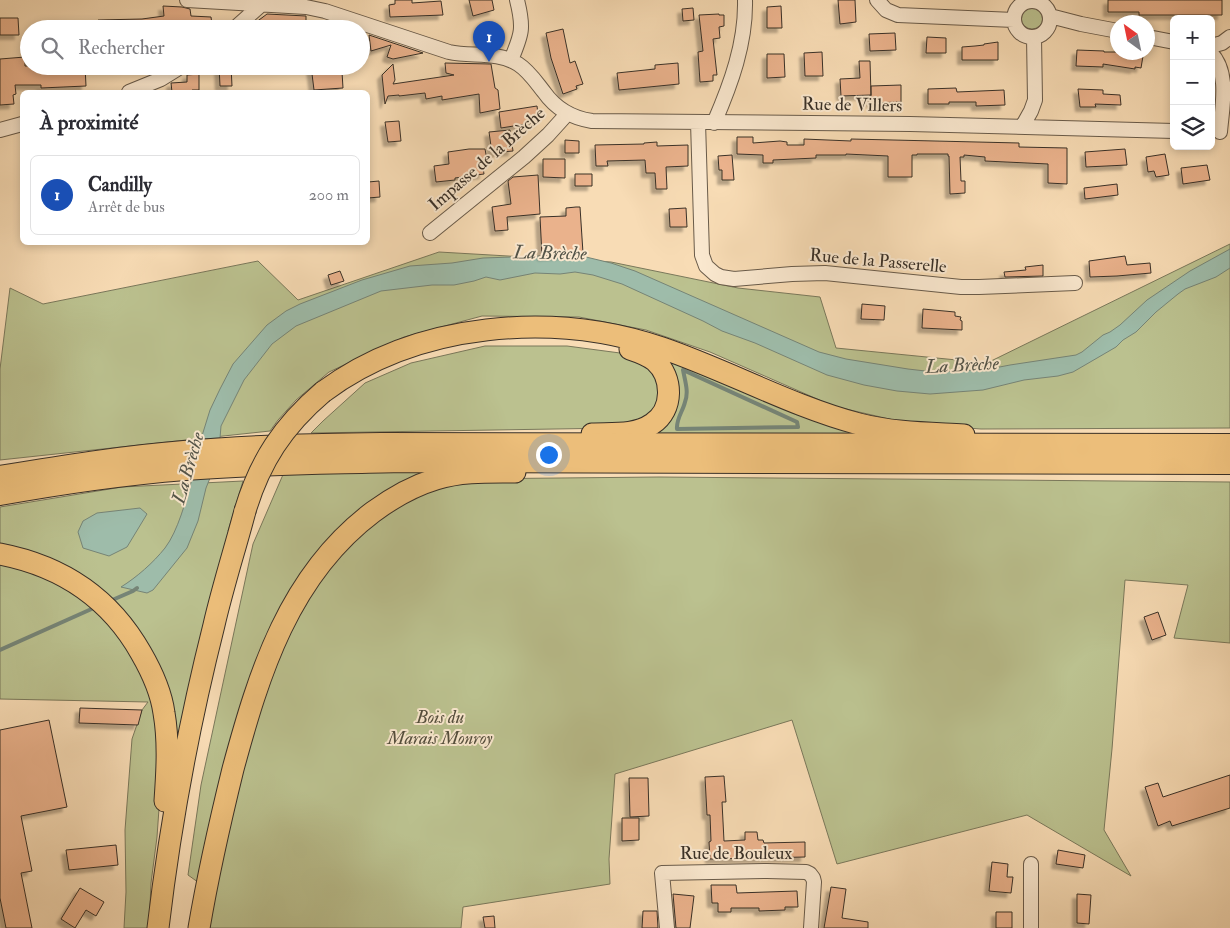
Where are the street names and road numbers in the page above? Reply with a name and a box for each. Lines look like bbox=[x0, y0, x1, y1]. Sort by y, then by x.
street label: Rue de Villers bbox=[802, 93, 902, 117]
street label: Impasse de la Brèche bbox=[424, 102, 551, 216]
street label: Rue de la Passerelle bbox=[808, 244, 948, 278]
street label: Rue de Bouleux bbox=[680, 842, 792, 865]

